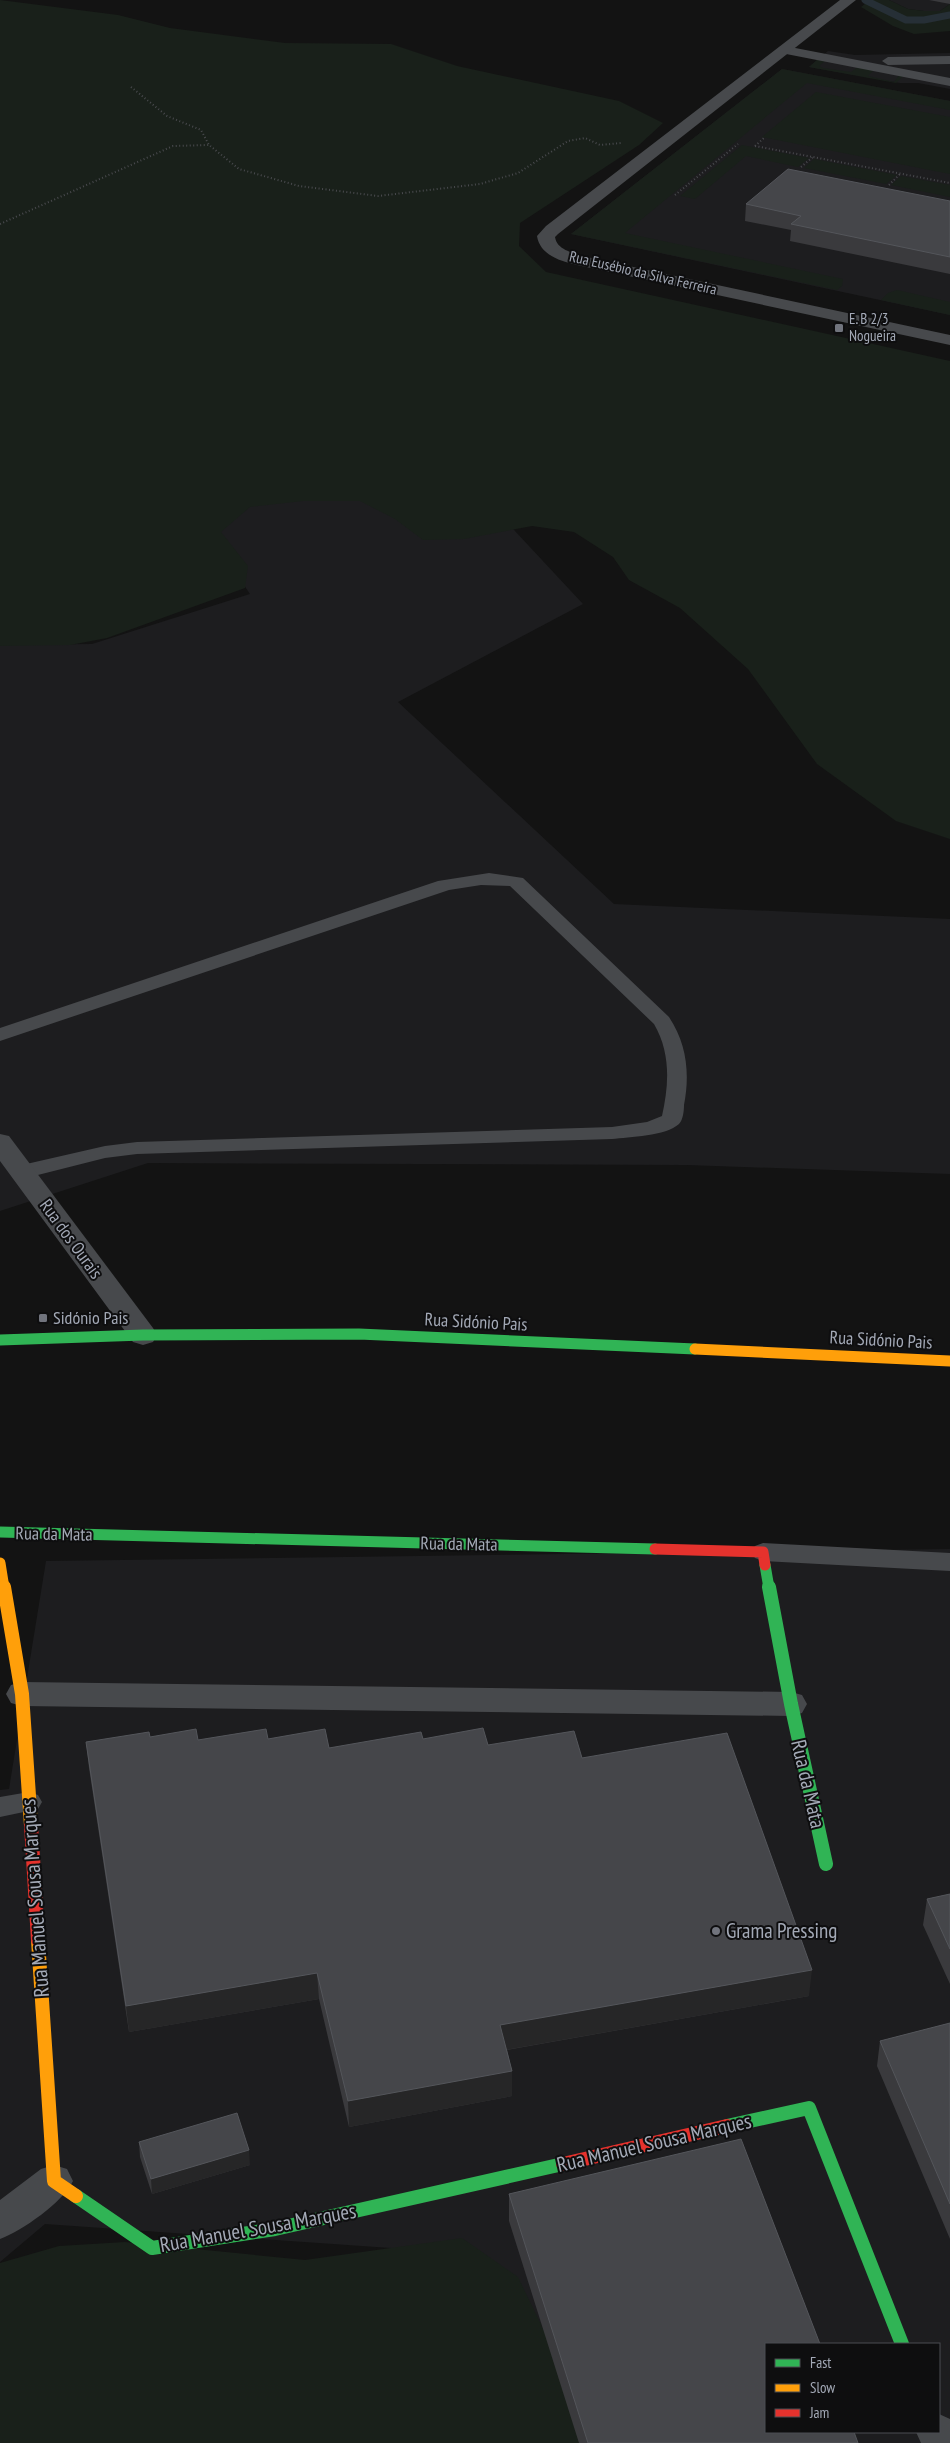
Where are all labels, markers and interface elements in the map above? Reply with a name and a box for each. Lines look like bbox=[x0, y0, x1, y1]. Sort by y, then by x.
street label: Rua Eusébio da Silva Ferreira bbox=[568, 246, 719, 299]
place label: E. B 2/3 Nogueira bbox=[849, 309, 896, 345]
marker: E. B 2/3 Nogueira bbox=[833, 322, 845, 334]
street label: Rua dos Ourais bbox=[35, 1194, 108, 1283]
place label: Sidónio Pais bbox=[53, 1306, 128, 1329]
street label: Rua Sidónio Pais bbox=[424, 1307, 528, 1336]
marker: Sidónio Pais bbox=[37, 1312, 49, 1324]
street label: Rua Sidónio Pais bbox=[829, 1325, 933, 1354]
street label: Rua da Mata bbox=[15, 1521, 93, 1546]
street label: Rua da Mata bbox=[420, 1531, 498, 1556]
street label: Rua da Mata bbox=[785, 1737, 832, 1831]
street label: Rua Manuel Sousa Marques bbox=[14, 1798, 55, 1998]
place label: Grama Pressing bbox=[726, 1917, 837, 1944]
marker: Grama Pressing bbox=[710, 1925, 722, 1937]
street label: Rua Manuel Sousa Marques bbox=[554, 2107, 754, 2178]
street label: Rua Manuel Sousa Marques bbox=[158, 2197, 358, 2258]
legend bbox=[765, 2343, 940, 2433]
text: Fast bbox=[810, 2353, 831, 2372]
text: Slow bbox=[810, 2378, 835, 2397]
text: Jam bbox=[809, 2403, 829, 2422]

